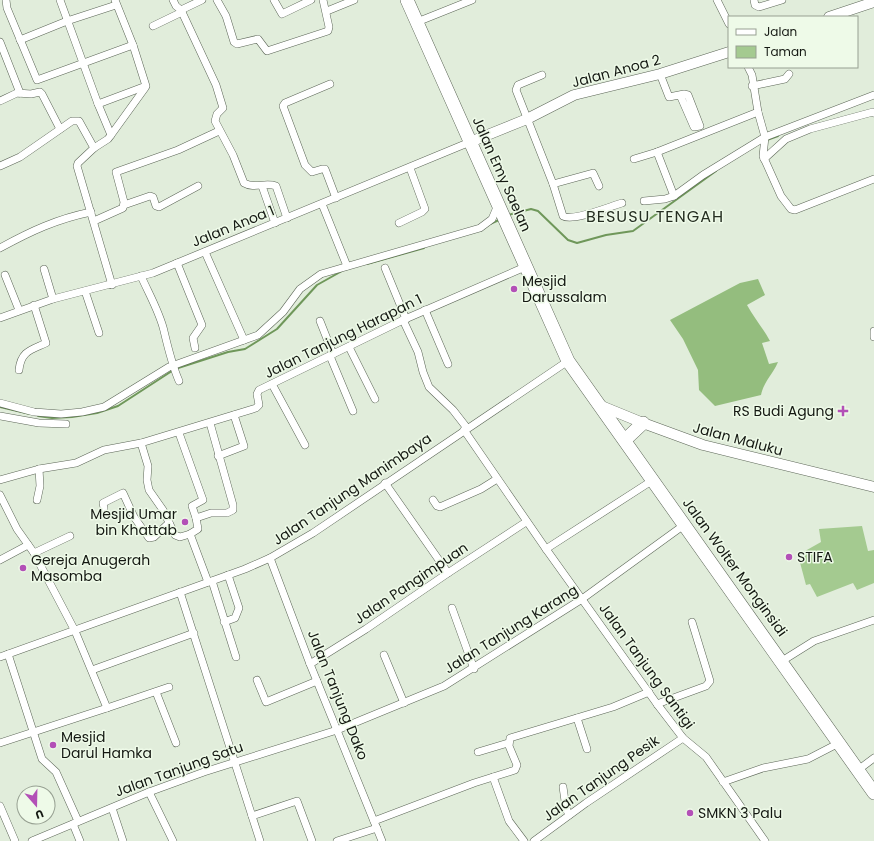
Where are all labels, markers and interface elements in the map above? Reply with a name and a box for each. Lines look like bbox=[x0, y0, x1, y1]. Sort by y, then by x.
legend bbox=[728, 16, 858, 68]
text: Jalan bbox=[764, 23, 797, 40]
text: Taman bbox=[764, 43, 807, 60]
street label: Jalan Anoa 2 bbox=[569, 50, 663, 92]
street label: Jalan Emy Saelan bbox=[468, 113, 536, 235]
street label: Jalan Anoa 1 bbox=[189, 200, 277, 252]
district label: BESUSU TENGAH bbox=[586, 205, 724, 228]
place label: Mesjid Darussalam bbox=[522, 271, 607, 307]
marker: Mesjid Darussalam bbox=[509, 284, 519, 294]
street label: Jalan Tanjung Harapan 1 bbox=[261, 289, 425, 383]
place label: RS Budi Agung bbox=[733, 401, 834, 421]
marker: RS Budi Agung bbox=[837, 405, 849, 417]
street label: Jalan Maluku bbox=[691, 417, 785, 461]
street label: Jalan Tanjung Manimbaya bbox=[269, 428, 435, 550]
street label: Jalan Wolter Monginsidi bbox=[678, 494, 792, 640]
place label: Mesjid Umar bin Khattab bbox=[90, 504, 177, 540]
marker: Mesjid Umar bin Khattab bbox=[180, 517, 190, 527]
street label: Jalan Pangimpuan bbox=[350, 537, 472, 629]
place label: STIFA bbox=[797, 547, 833, 567]
place label: Gereja Anugerah Masomba bbox=[31, 550, 150, 586]
marker: STIFA bbox=[784, 552, 794, 562]
marker: Gereja Anugerah Masomba bbox=[18, 563, 28, 573]
street label: Jalan Tanjung Karang bbox=[440, 580, 582, 678]
street label: Jalan Tanjung Santigi bbox=[594, 599, 700, 733]
street label: Jalan Tanjung Dako bbox=[303, 627, 373, 763]
place label: Mesjid Darul Hamka bbox=[61, 727, 152, 763]
street label: Jalan Tanjung Pesik bbox=[539, 730, 664, 826]
street label: Jalan Tanjung Satu bbox=[112, 737, 246, 801]
marker: Mesjid Darul Hamka bbox=[48, 740, 58, 750]
north arrow bbox=[16, 785, 56, 825]
place label: SMKN 3 Palu bbox=[698, 803, 782, 823]
text: U bbox=[33, 806, 46, 823]
marker: SMKN 3 Palu bbox=[685, 808, 695, 818]

